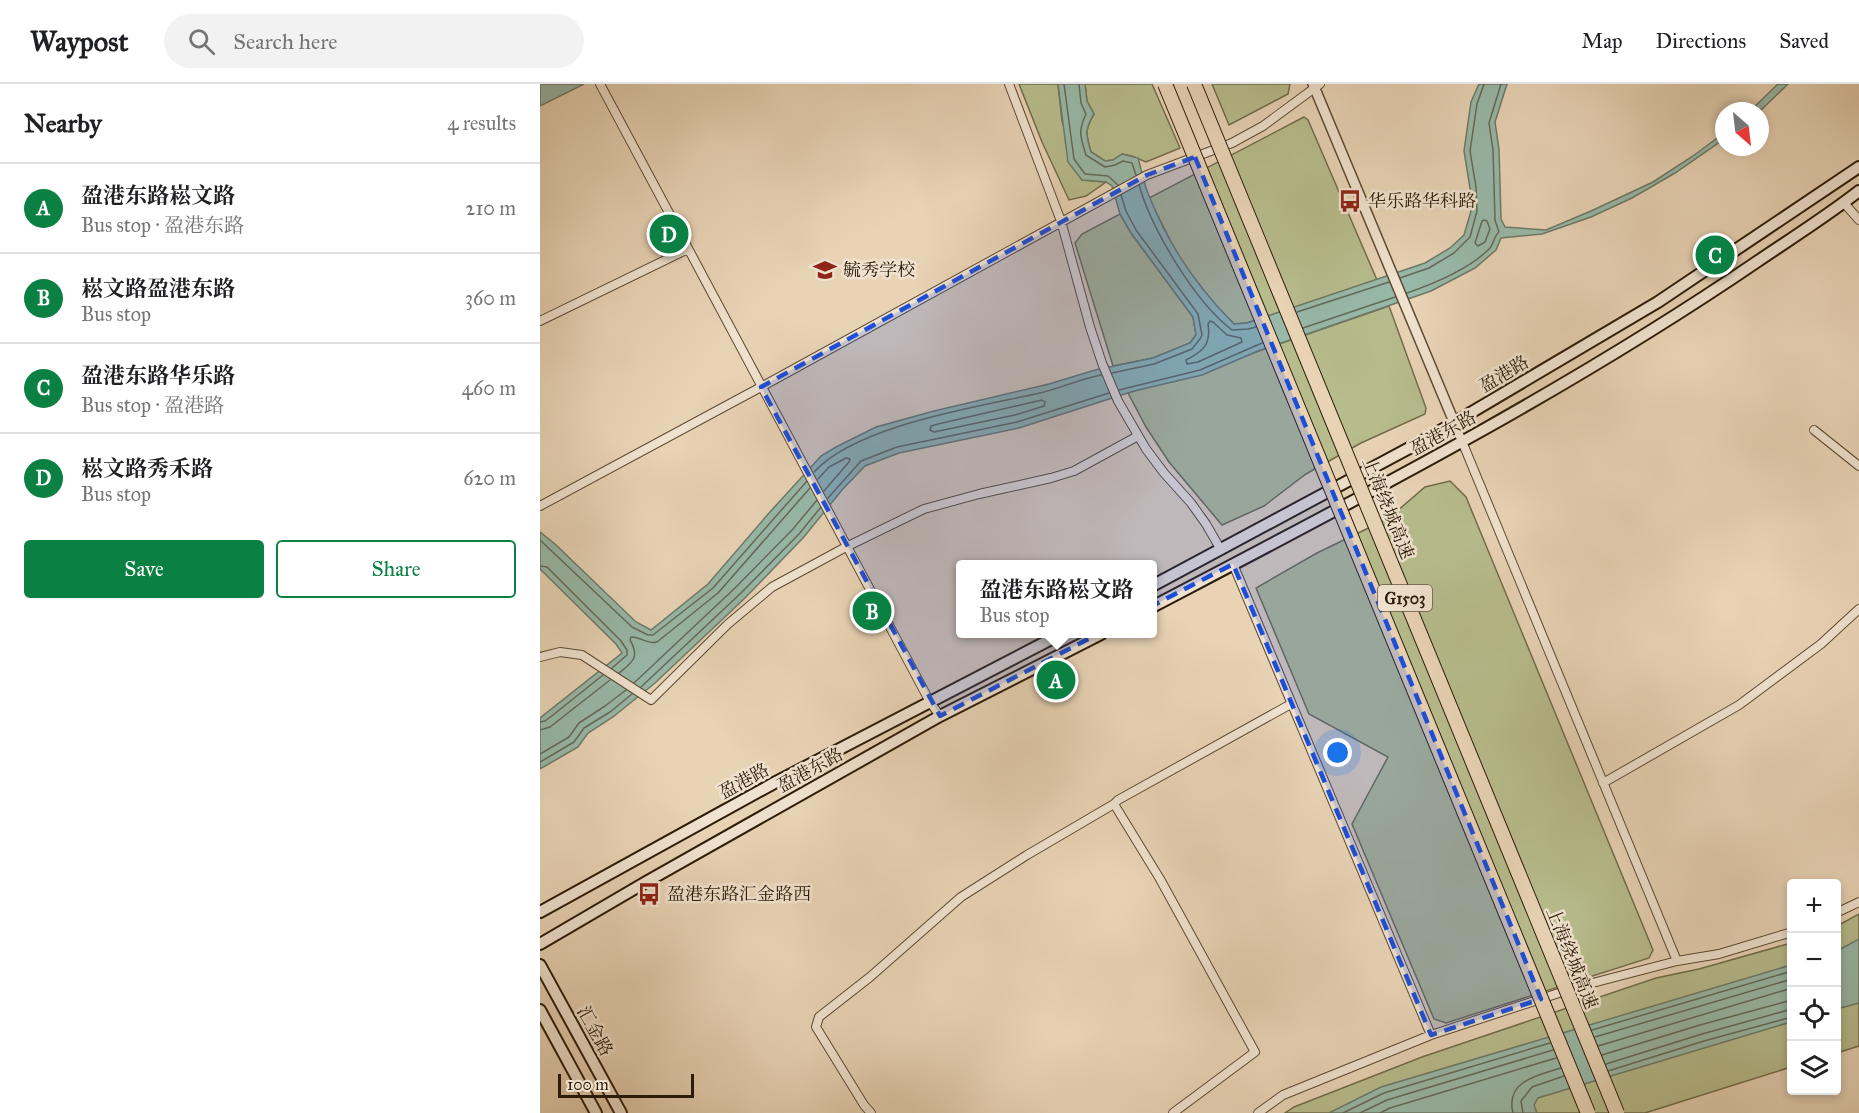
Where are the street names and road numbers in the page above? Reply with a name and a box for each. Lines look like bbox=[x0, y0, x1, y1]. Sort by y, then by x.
street label: 盈港路 bbox=[1475, 351, 1533, 397]
street label: 盈港东路 bbox=[1406, 406, 1480, 460]
street label: 上海绕城高速 bbox=[1358, 454, 1418, 562]
road number: G1503 bbox=[1378, 585, 1432, 611]
street label: 盈港东路 bbox=[773, 743, 847, 797]
street label: 盈港路 bbox=[715, 758, 773, 804]
street label: 上海绕城高速 bbox=[1542, 904, 1602, 1012]
street label: 汇金路 bbox=[572, 1002, 618, 1060]

